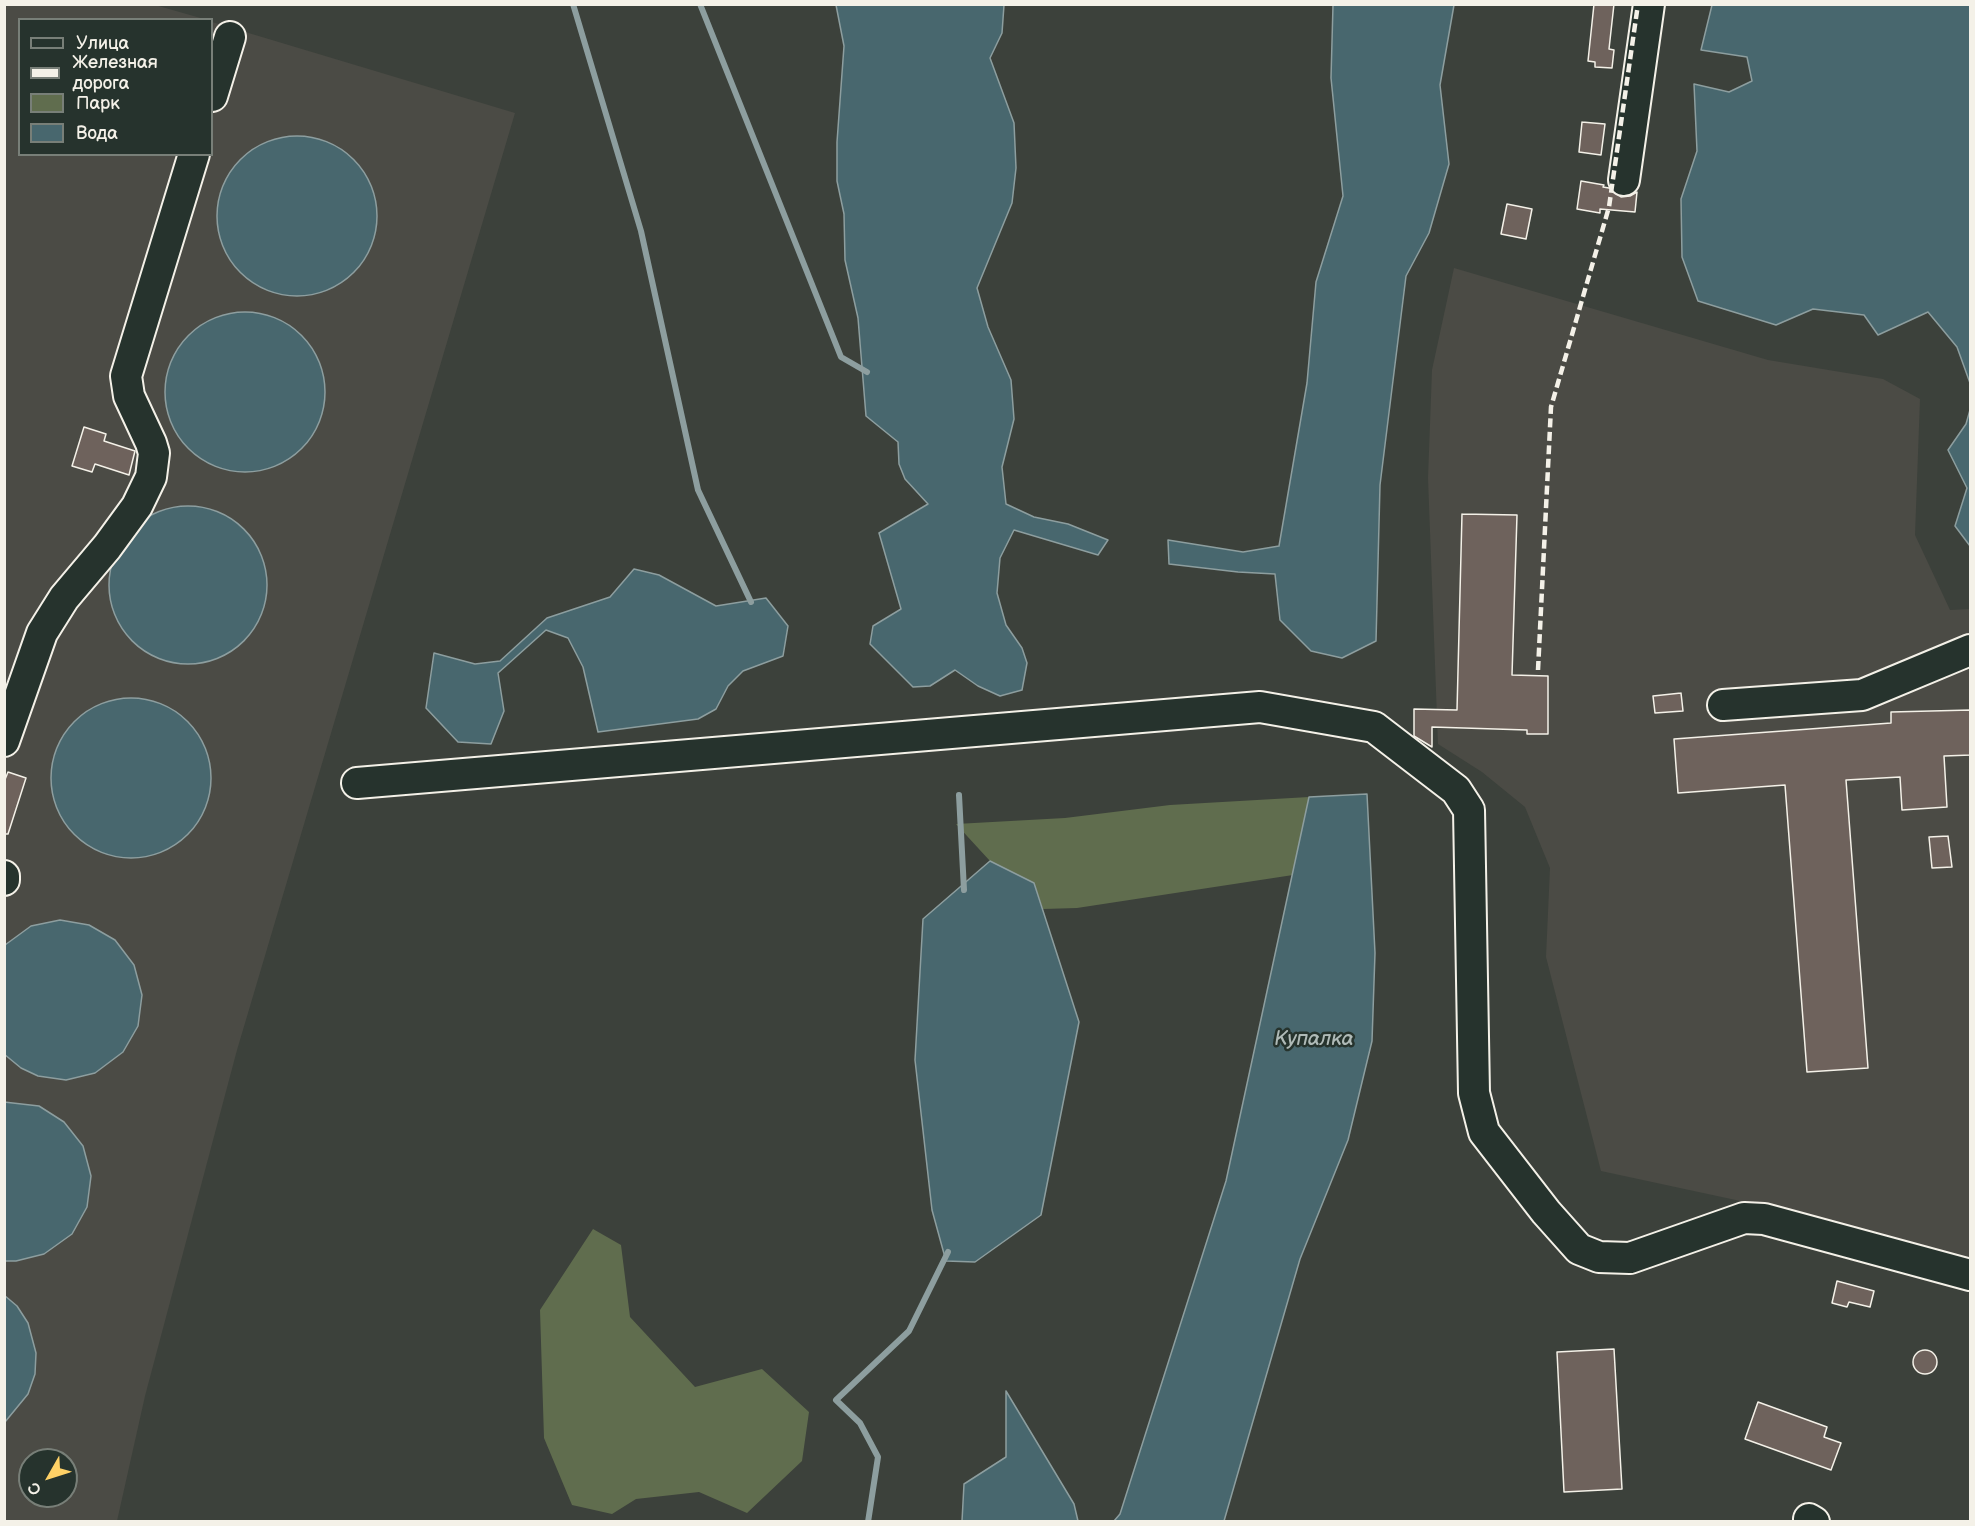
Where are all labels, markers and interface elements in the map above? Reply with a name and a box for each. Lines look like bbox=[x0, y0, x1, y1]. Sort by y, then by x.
legend bbox=[18, 18, 213, 156]
text: Улица bbox=[76, 33, 129, 54]
text: Железная дорога bbox=[72, 52, 158, 94]
text: Парк bbox=[76, 93, 120, 114]
text: Вода bbox=[76, 123, 118, 144]
water label: Купалка bbox=[1274, 1028, 1354, 1052]
north arrow bbox=[18, 1448, 78, 1508]
text: С bbox=[24, 1478, 46, 1499]

